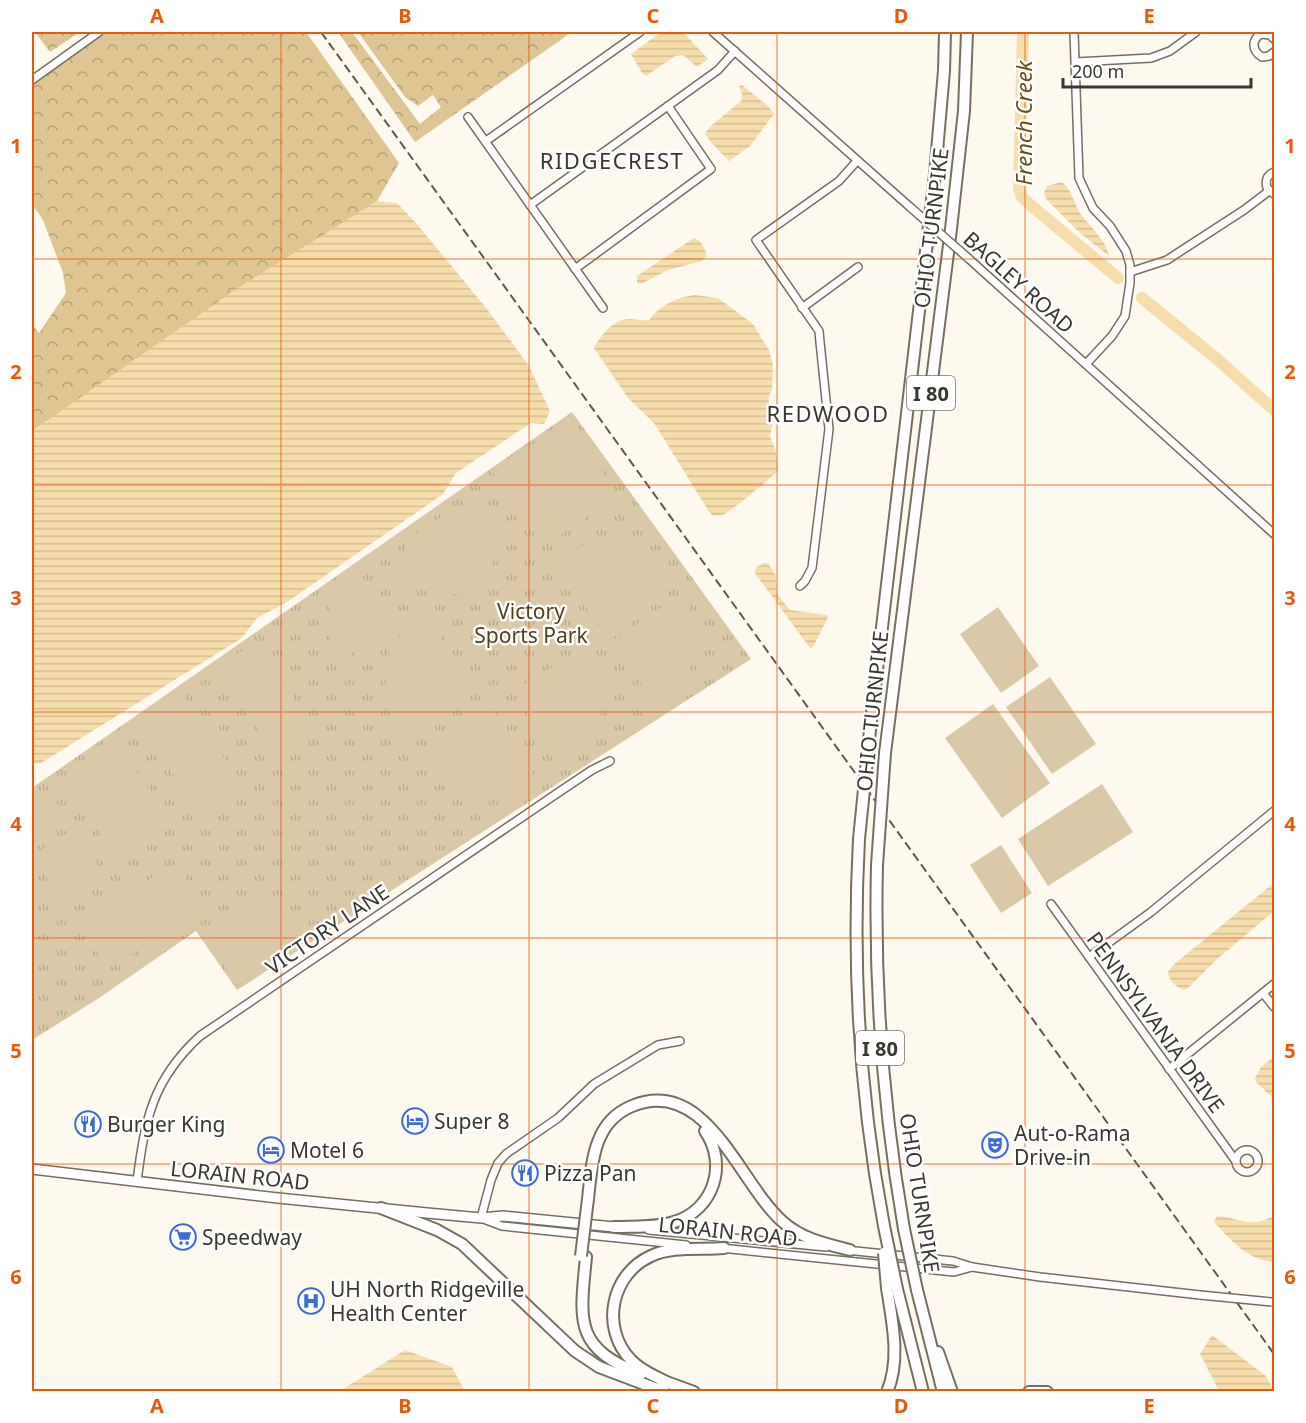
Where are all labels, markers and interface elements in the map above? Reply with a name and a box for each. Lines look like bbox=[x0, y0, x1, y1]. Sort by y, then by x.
text: A bbox=[150, 2, 164, 29]
text: B bbox=[398, 2, 412, 29]
text: C bbox=[647, 2, 660, 29]
text: D bbox=[894, 2, 908, 29]
text: E bbox=[1143, 2, 1155, 29]
scale bar bbox=[1063, 51, 1250, 89]
water label: French Creek bbox=[1008, 59, 1038, 186]
text: 200 m bbox=[1072, 59, 1124, 83]
text: 1 bbox=[10, 132, 22, 159]
text: 1 bbox=[1284, 132, 1296, 159]
district label: RIDGECREST bbox=[540, 145, 684, 175]
street label: OHIO TURNPIKE bbox=[907, 146, 955, 310]
street label: BAGLEY ROAD bbox=[958, 225, 1080, 339]
text: 2 bbox=[10, 358, 22, 385]
text: 2 bbox=[1284, 358, 1296, 385]
road number: I 80 bbox=[907, 376, 955, 410]
district label: REDWOOD bbox=[767, 398, 889, 428]
text: 3 bbox=[10, 584, 22, 611]
text: 3 bbox=[1284, 584, 1296, 611]
park label: Victory Sports Park bbox=[474, 597, 588, 649]
street label: OHIO TURNPIKE bbox=[850, 629, 894, 793]
text: 4 bbox=[10, 810, 22, 837]
text: 4 bbox=[1284, 810, 1296, 837]
street label: VICTORY LANE bbox=[260, 877, 394, 981]
street label: PENNSYLVANIA DRIVE bbox=[1081, 926, 1231, 1118]
road number: I 80 bbox=[856, 1031, 904, 1065]
text: 5 bbox=[10, 1037, 22, 1064]
text: 5 bbox=[1284, 1037, 1296, 1064]
hotel icon: Super 8 bbox=[400, 1106, 430, 1136]
place label: Super 8 bbox=[434, 1107, 509, 1135]
restaurant icon: Burger King bbox=[73, 1109, 103, 1139]
place label: Burger King bbox=[107, 1110, 225, 1138]
street label: OHIO TURNPIKE bbox=[894, 1111, 946, 1275]
place label: Aut-o-Rama Drive-in bbox=[1014, 1119, 1130, 1171]
theatre icon: Aut-o-Rama Drive-in bbox=[980, 1130, 1010, 1160]
hotel icon: Motel 6 bbox=[256, 1135, 286, 1165]
place label: Motel 6 bbox=[290, 1136, 364, 1164]
street label: LORAIN ROAD bbox=[169, 1154, 311, 1196]
restaurant icon: Pizza Pan bbox=[510, 1158, 540, 1188]
place label: Pizza Pan bbox=[544, 1159, 637, 1187]
street label: LORAIN ROAD bbox=[657, 1210, 799, 1252]
supermarket icon: Speedway bbox=[168, 1222, 198, 1252]
place label: Speedway bbox=[202, 1223, 302, 1251]
text: 6 bbox=[10, 1263, 22, 1290]
text: 6 bbox=[1284, 1263, 1296, 1290]
place label: UH North Ridgeville Health Center bbox=[330, 1275, 524, 1327]
hospital icon: UH North Ridgeville Health Center bbox=[296, 1286, 326, 1316]
text: A bbox=[150, 1392, 164, 1419]
text: B bbox=[398, 1392, 412, 1419]
text: C bbox=[647, 1392, 660, 1419]
text: D bbox=[894, 1392, 908, 1419]
text: E bbox=[1143, 1392, 1155, 1419]

